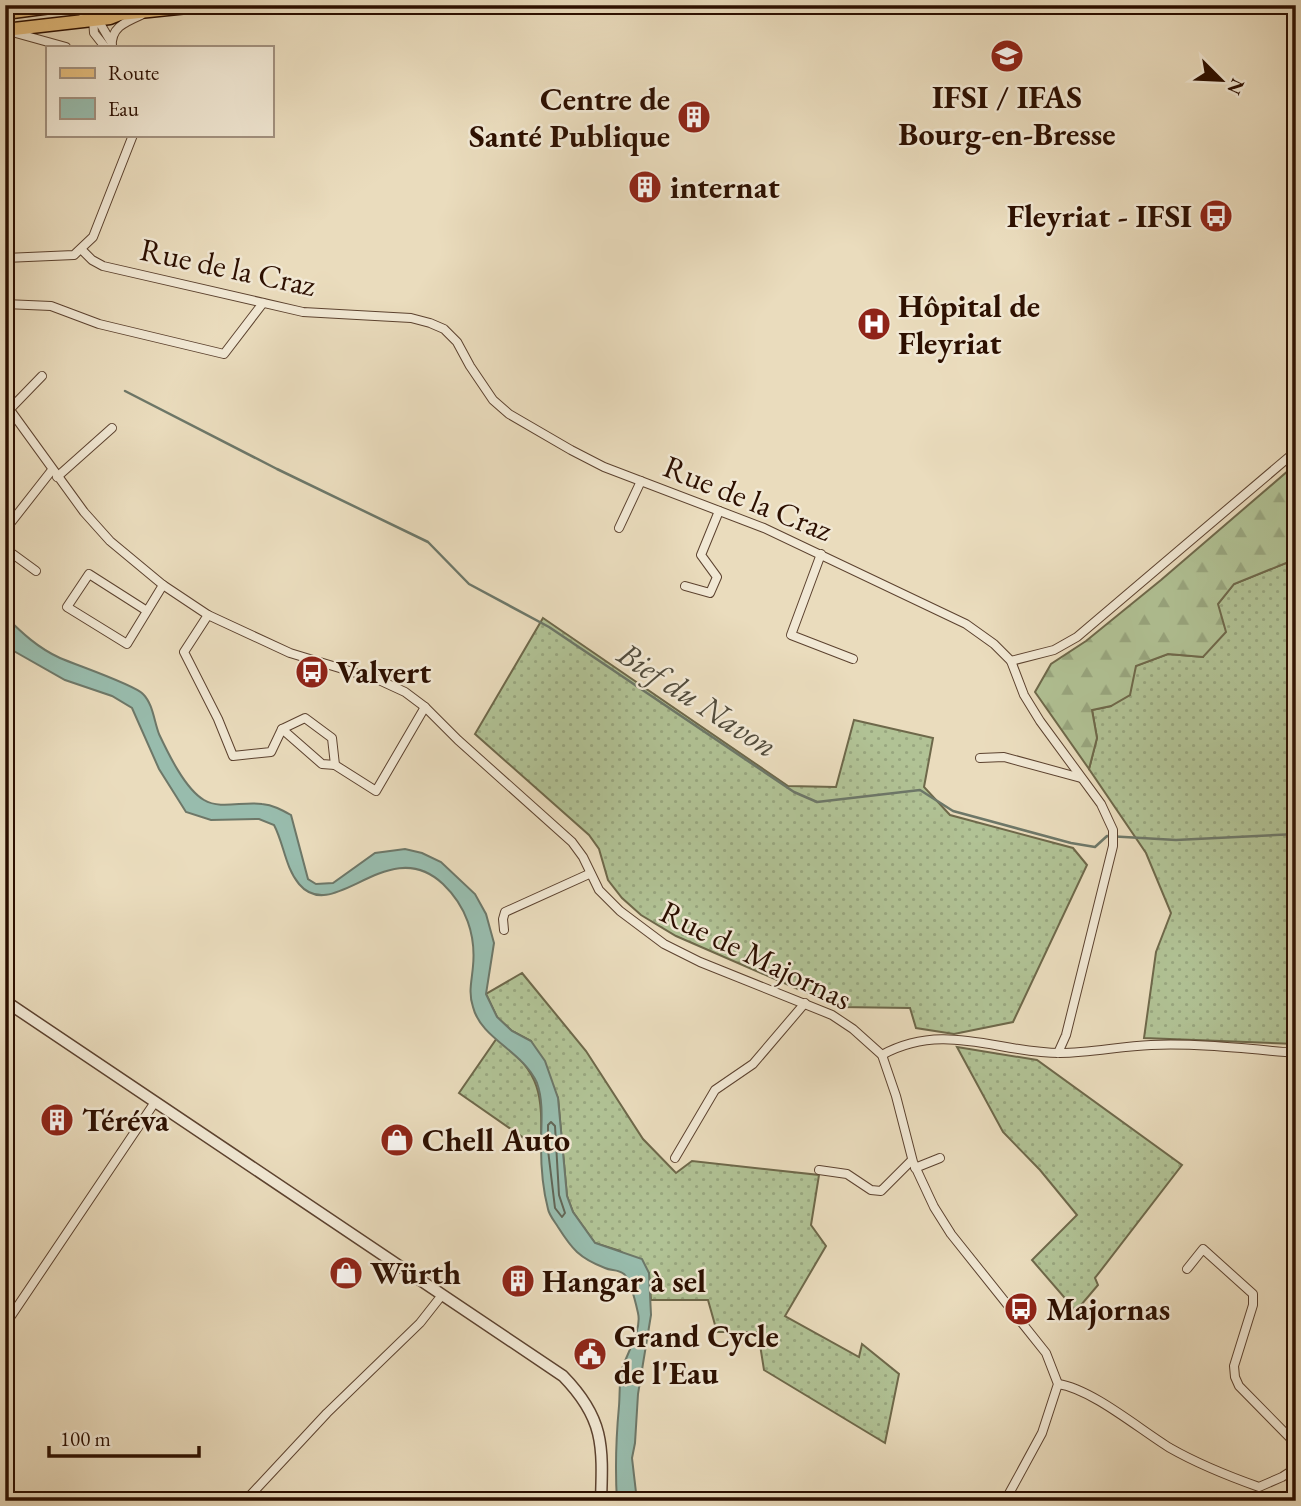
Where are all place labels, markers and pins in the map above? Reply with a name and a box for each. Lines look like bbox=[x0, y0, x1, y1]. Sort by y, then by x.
school or university icon: IFSI / IFAS Bourg-en-Bresse bbox=[988, 37, 1026, 75]
place label: IFSI / IFAS Bourg-en-Bresse bbox=[898, 76, 1116, 155]
place label: Centre de Santé Publique bbox=[469, 78, 670, 157]
building icon: Centre de Santé Publique bbox=[675, 98, 713, 136]
place label: internat bbox=[670, 166, 780, 208]
building icon: internat bbox=[626, 168, 664, 206]
place label: Fleyriat - IFSI bbox=[1007, 195, 1192, 237]
bus stop icon: Fleyriat - IFSI bbox=[1197, 197, 1235, 235]
place label: Hôpital de Fleyriat bbox=[898, 285, 1040, 364]
hospital icon: Hôpital de Fleyriat bbox=[855, 305, 893, 343]
place label: Valvert bbox=[336, 651, 431, 693]
bus stop icon: Valvert bbox=[293, 653, 331, 691]
place label: Téréva bbox=[82, 1099, 170, 1141]
building icon: Téréva bbox=[38, 1101, 76, 1139]
place label: Chell Auto bbox=[422, 1119, 570, 1161]
shop icon: Chell Auto bbox=[378, 1121, 416, 1159]
place label: Würth bbox=[370, 1252, 461, 1294]
shop icon: Würth bbox=[327, 1254, 365, 1292]
place label: Hangar à sel bbox=[542, 1260, 706, 1302]
building icon: Hangar à sel bbox=[499, 1262, 537, 1300]
place label: Majornas bbox=[1046, 1288, 1170, 1330]
bus stop icon: Majornas bbox=[1002, 1290, 1040, 1328]
place label: Grand Cycle de l'Eau bbox=[614, 1315, 779, 1394]
public building icon: Grand Cycle de l'Eau bbox=[571, 1335, 609, 1373]

